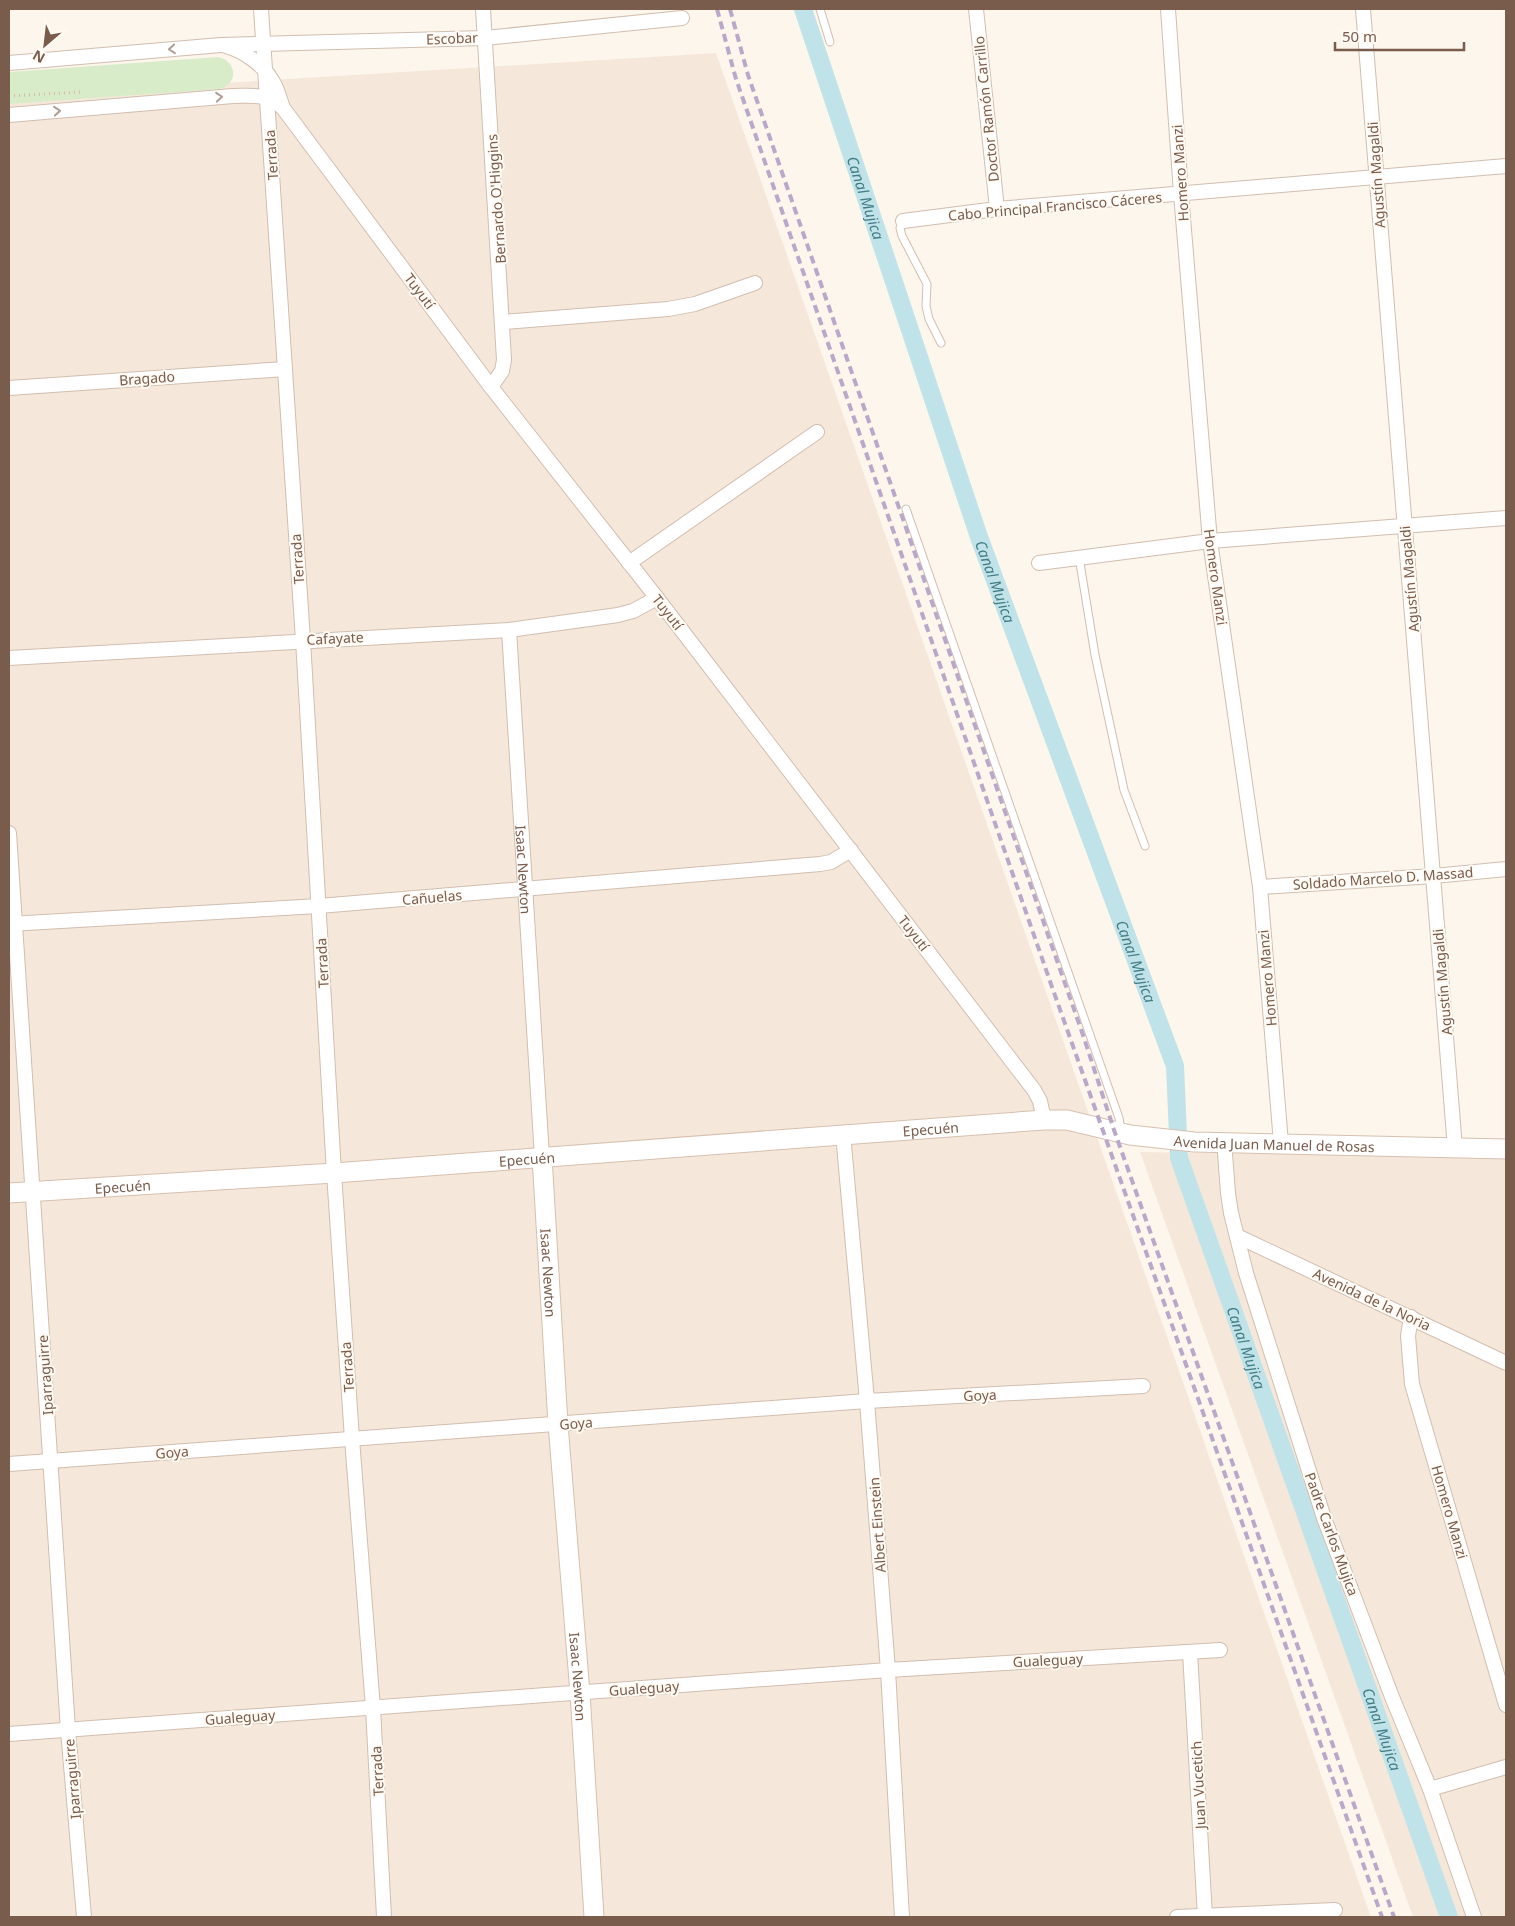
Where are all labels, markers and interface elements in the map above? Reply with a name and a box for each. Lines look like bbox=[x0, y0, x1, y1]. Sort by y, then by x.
north arrow bbox=[20, 20, 70, 70]
scale bar bbox=[1335, 20, 1464, 52]
text: 50 m bbox=[1342, 26, 1377, 46]
street label: Escobar bbox=[426, 28, 478, 48]
street label: Doctor Ramón Carrillo bbox=[969, 35, 1003, 183]
one-way arrow bbox=[168, 43, 176, 54]
text: N bbox=[29, 46, 48, 68]
one-way arrow bbox=[215, 92, 223, 103]
one-way arrow bbox=[54, 106, 62, 117]
street label: Agustín Magaldi bbox=[1363, 121, 1389, 229]
street label: Homero Manzi bbox=[1167, 124, 1193, 222]
street label: Terrada bbox=[260, 129, 282, 181]
street label: Bernardo O'Higgins bbox=[482, 133, 510, 264]
water label: Canal Mujica bbox=[843, 153, 889, 243]
street label: Cabo Principal Francisco Cáceres bbox=[947, 187, 1163, 225]
street label: Tuyutí bbox=[400, 269, 440, 313]
street label: Bragado bbox=[118, 367, 176, 389]
street label: Agustín Magaldi bbox=[1395, 525, 1423, 633]
street label: Homero Manzi bbox=[1200, 528, 1232, 626]
street label: Terrada bbox=[286, 533, 308, 585]
water label: Canal Mujica bbox=[971, 537, 1020, 626]
street label: Tuyutí bbox=[648, 590, 688, 634]
street label: Cafayate bbox=[306, 627, 364, 649]
street label: Isaac Newton bbox=[512, 825, 536, 915]
street label: Soldado Marcelo D. Massad bbox=[1292, 862, 1474, 894]
street label: Cañuelas bbox=[401, 885, 463, 909]
street label: Tuyutí bbox=[894, 911, 934, 955]
water label: Canal Mujica bbox=[1112, 917, 1161, 1006]
street label: Agustín Magaldi bbox=[1428, 928, 1456, 1036]
street label: Homero Manzi bbox=[1253, 929, 1281, 1027]
street label: Terrada bbox=[311, 937, 333, 989]
street label: Epecuén bbox=[902, 1117, 959, 1140]
street label: Avenida Juan Manuel de Rosas bbox=[1173, 1130, 1375, 1156]
street label: Epecuén bbox=[498, 1147, 556, 1170]
street label: Epecuén bbox=[94, 1175, 151, 1197]
street label: Isaac Newton bbox=[537, 1228, 561, 1318]
street label: Avenida de la Noria bbox=[1310, 1263, 1434, 1335]
water label: Canal Mujica bbox=[1222, 1303, 1271, 1392]
street label: Iparraguirre bbox=[33, 1334, 57, 1416]
street label: Terrada bbox=[336, 1341, 358, 1393]
street label: Goya bbox=[963, 1385, 997, 1405]
street label: Goya bbox=[559, 1412, 593, 1434]
street label: Goya bbox=[155, 1441, 189, 1463]
street label: Homero Manzi bbox=[1428, 1463, 1472, 1561]
street label: Padre Carlos Mujica bbox=[1301, 1470, 1363, 1598]
street label: Albert Einstein bbox=[864, 1477, 890, 1573]
street label: Isaac Newton bbox=[566, 1632, 591, 1722]
street label: Gualeguay bbox=[1012, 1649, 1085, 1671]
street label: Gualeguay bbox=[608, 1676, 681, 1700]
water label: Canal Mujica bbox=[1358, 1685, 1406, 1774]
street label: Gualeguay bbox=[204, 1705, 277, 1729]
street label: Iparraguirre bbox=[59, 1738, 85, 1820]
street label: Juan Vucetich bbox=[1186, 1740, 1210, 1832]
street label: Terrada bbox=[366, 1745, 388, 1797]

